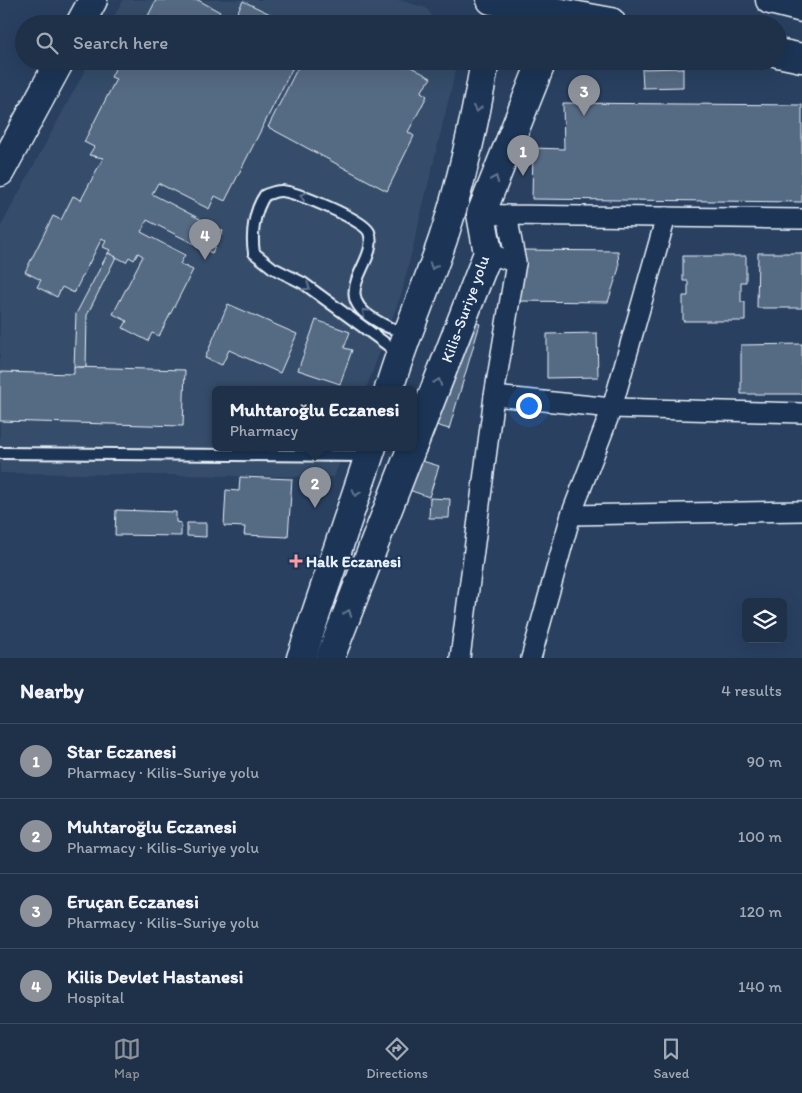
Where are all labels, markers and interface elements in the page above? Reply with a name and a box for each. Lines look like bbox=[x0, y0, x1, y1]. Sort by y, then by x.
search box bbox=[15, 15, 787, 70]
icon: search bbox=[33, 29, 61, 57]
text: Search here bbox=[73, 31, 168, 54]
pin: 3 bbox=[568, 75, 600, 116]
one-way arrow bbox=[472, 105, 482, 114]
pin: 1 bbox=[507, 135, 539, 176]
one-way arrow bbox=[489, 175, 499, 184]
one-way arrow bbox=[299, 192, 307, 202]
pin: 4 bbox=[189, 219, 221, 260]
street label: Kilis-Suriye yolu bbox=[437, 253, 493, 365]
one-way arrow bbox=[429, 261, 439, 269]
one-way arrow bbox=[302, 280, 311, 290]
one-way arrow bbox=[362, 309, 371, 318]
one-way arrow bbox=[432, 378, 442, 387]
popup bbox=[212, 386, 417, 451]
your location bbox=[516, 393, 542, 419]
text: Muhtaroğlu Eczanesi bbox=[230, 398, 399, 421]
text: Pharmacy bbox=[230, 421, 298, 440]
pin: 2 bbox=[299, 467, 331, 508]
one-way arrow bbox=[352, 488, 362, 497]
place label: Halk Eczanesi bbox=[306, 552, 401, 571]
marker: Halk Eczanesi bbox=[290, 555, 302, 567]
map controls bbox=[742, 598, 787, 643]
button: layers bbox=[742, 598, 787, 643]
one-way arrow bbox=[342, 609, 352, 617]
text: Nearby bbox=[20, 678, 84, 703]
text: 4 results bbox=[721, 681, 782, 700]
text: Star Eczanesi bbox=[67, 740, 176, 763]
text: 1 bbox=[32, 752, 40, 771]
text: 90 m bbox=[747, 752, 782, 771]
text: Pharmacy · Kilis-Suriye yolu bbox=[67, 763, 259, 782]
text: Muhtaroğlu Eczanesi bbox=[67, 815, 237, 838]
text: 2 bbox=[32, 827, 40, 846]
text: 100 m bbox=[738, 827, 782, 846]
text: Pharmacy · Kilis-Suriye yolu bbox=[67, 838, 259, 857]
text: Eruçan Eczanesi bbox=[67, 890, 199, 913]
text: 3 bbox=[32, 902, 40, 921]
text: 120 m bbox=[739, 902, 782, 921]
text: Pharmacy · Kilis-Suriye yolu bbox=[67, 913, 259, 932]
text: Kilis Devlet Hastanesi bbox=[67, 965, 243, 988]
text: 4 bbox=[31, 977, 41, 996]
text: 140 m bbox=[738, 977, 782, 996]
text: Hospital bbox=[67, 988, 124, 1007]
tab: Map bbox=[113, 1035, 141, 1082]
tab: Directions bbox=[366, 1035, 428, 1082]
tab: Saved bbox=[653, 1035, 689, 1082]

